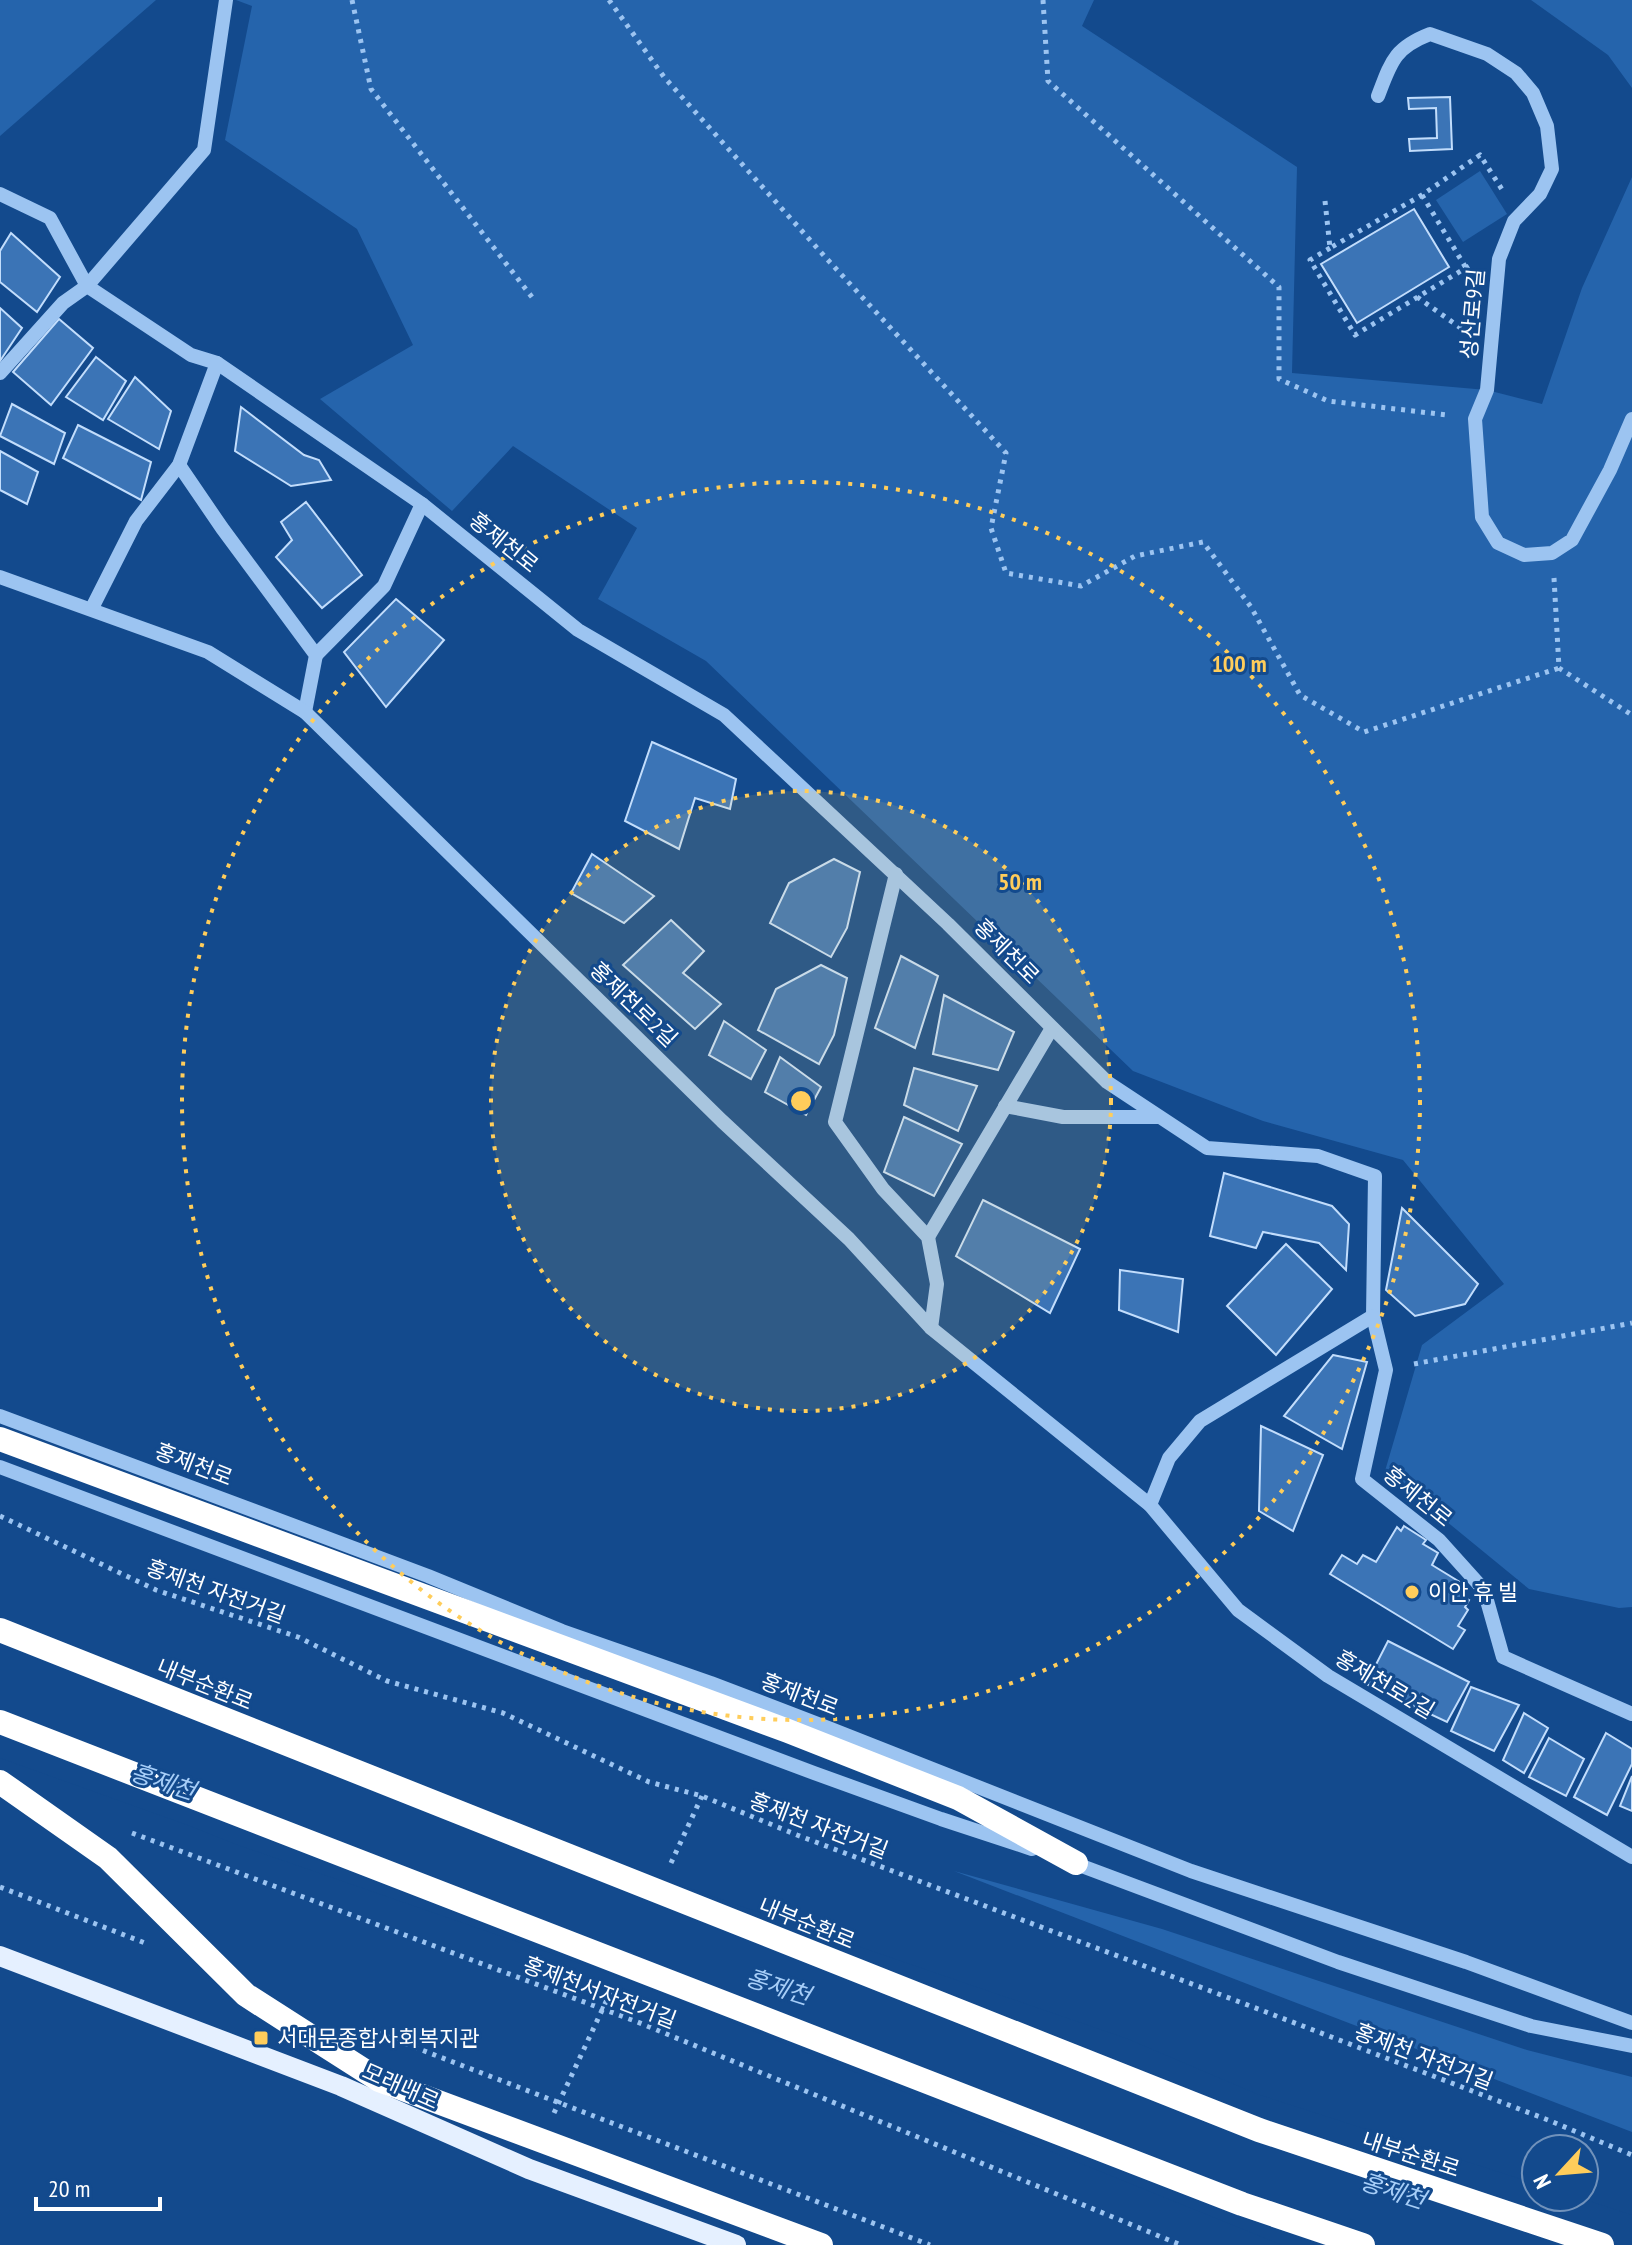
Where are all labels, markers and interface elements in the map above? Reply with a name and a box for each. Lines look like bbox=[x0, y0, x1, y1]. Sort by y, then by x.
street label: 성산로9길 bbox=[1454, 268, 1490, 360]
street label: 홍제천로 bbox=[464, 506, 544, 578]
text: 100 m bbox=[1211, 648, 1267, 679]
text: 50 m bbox=[998, 866, 1042, 897]
street label: 홍제천로 bbox=[968, 912, 1046, 990]
street label: 홍제천로2길 bbox=[584, 955, 684, 1053]
centre of rings bbox=[787, 1087, 815, 1115]
street label: 홍제천로 bbox=[151, 1436, 237, 1492]
street label: 홍제천로 bbox=[1378, 1460, 1458, 1532]
street label: 홍제천 자전거길 bbox=[142, 1553, 290, 1629]
place label: 이안 휴 빌 bbox=[1428, 1578, 1518, 1606]
marker: 이안 휴 빌 bbox=[1403, 1583, 1421, 1601]
street label: 홍제천로2길 bbox=[1330, 1643, 1440, 1725]
street label: 내부순환로 bbox=[153, 1652, 257, 1716]
street label: 홍제천로 bbox=[757, 1666, 843, 1722]
water label: 홍제천 bbox=[127, 1757, 202, 1807]
street label: 홍제천 자전거길 bbox=[746, 1786, 892, 1864]
street label: 내부순환로 bbox=[755, 1891, 859, 1955]
street label: 홍제천서자전거길 bbox=[519, 1950, 681, 2034]
water label: 홍제천 bbox=[742, 1962, 817, 2012]
street label: 홍제천 자전거길 bbox=[1351, 2017, 1497, 2095]
place label: 서대문종합사회복지관 bbox=[277, 2024, 479, 2052]
marker: 서대문종합사회복지관 bbox=[252, 2029, 270, 2047]
street label: 모래내로 bbox=[358, 2057, 444, 2115]
street label: 내부순환로 bbox=[1359, 2125, 1463, 2183]
north arrow bbox=[1520, 2133, 1600, 2213]
scale bar bbox=[36, 2161, 160, 2211]
water label: 홍제천 bbox=[1357, 2166, 1432, 2216]
text: N bbox=[1527, 2170, 1557, 2193]
text: 20 m bbox=[48, 2173, 90, 2204]

